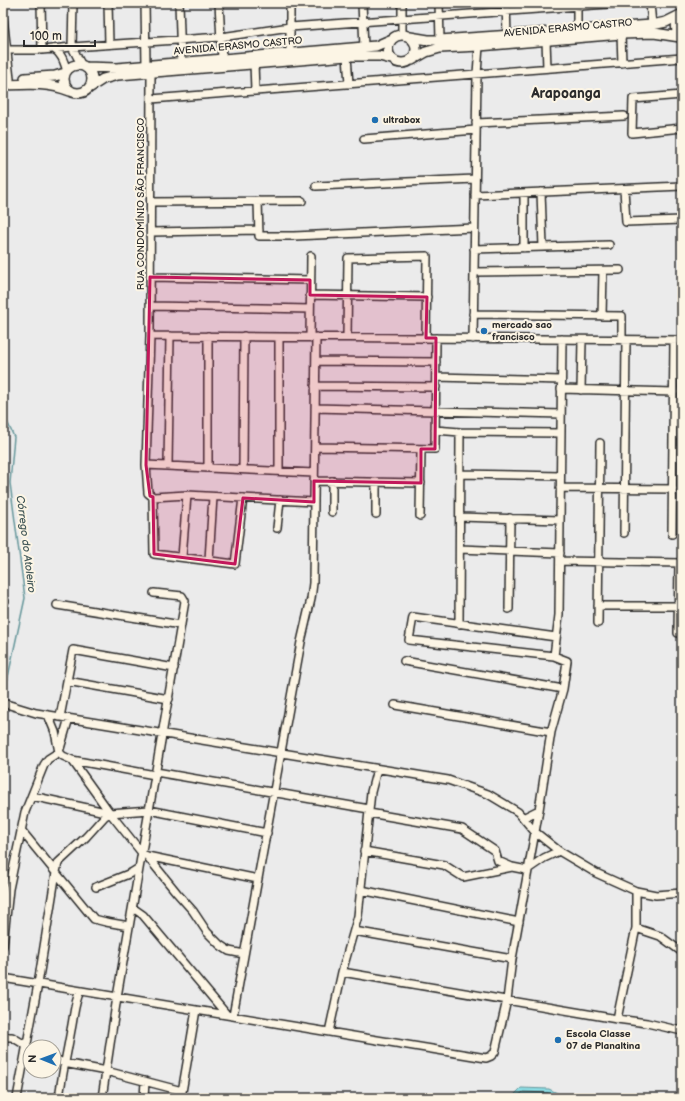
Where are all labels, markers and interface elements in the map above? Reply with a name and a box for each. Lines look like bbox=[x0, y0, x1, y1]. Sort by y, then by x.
street label: AVENIDA ERASMO CASTRO bbox=[503, 16, 633, 40]
scale bar bbox=[24, 22, 95, 48]
text: 100 m bbox=[30, 29, 62, 44]
street label: AVENIDA ERASMO CASTRO bbox=[173, 34, 303, 58]
district label: Arapoanga bbox=[530, 85, 601, 102]
place label: ultrabox bbox=[383, 114, 420, 126]
marker: ultrabox bbox=[370, 115, 380, 125]
street label: RUA CONDOMÍNIO SÃO FRANCISCO bbox=[135, 117, 147, 290]
place label: mercado sao francisco bbox=[492, 319, 552, 343]
marker: mercado sao francisco bbox=[479, 326, 489, 336]
water label: Córrego do Atoleiro bbox=[14, 495, 38, 594]
place label: Escola Classe 07 de Planaltina bbox=[566, 1028, 640, 1052]
marker: Escola Classe 07 de Planaltina bbox=[553, 1035, 563, 1045]
north arrow bbox=[22, 1039, 62, 1079]
text: N bbox=[26, 1055, 39, 1063]

